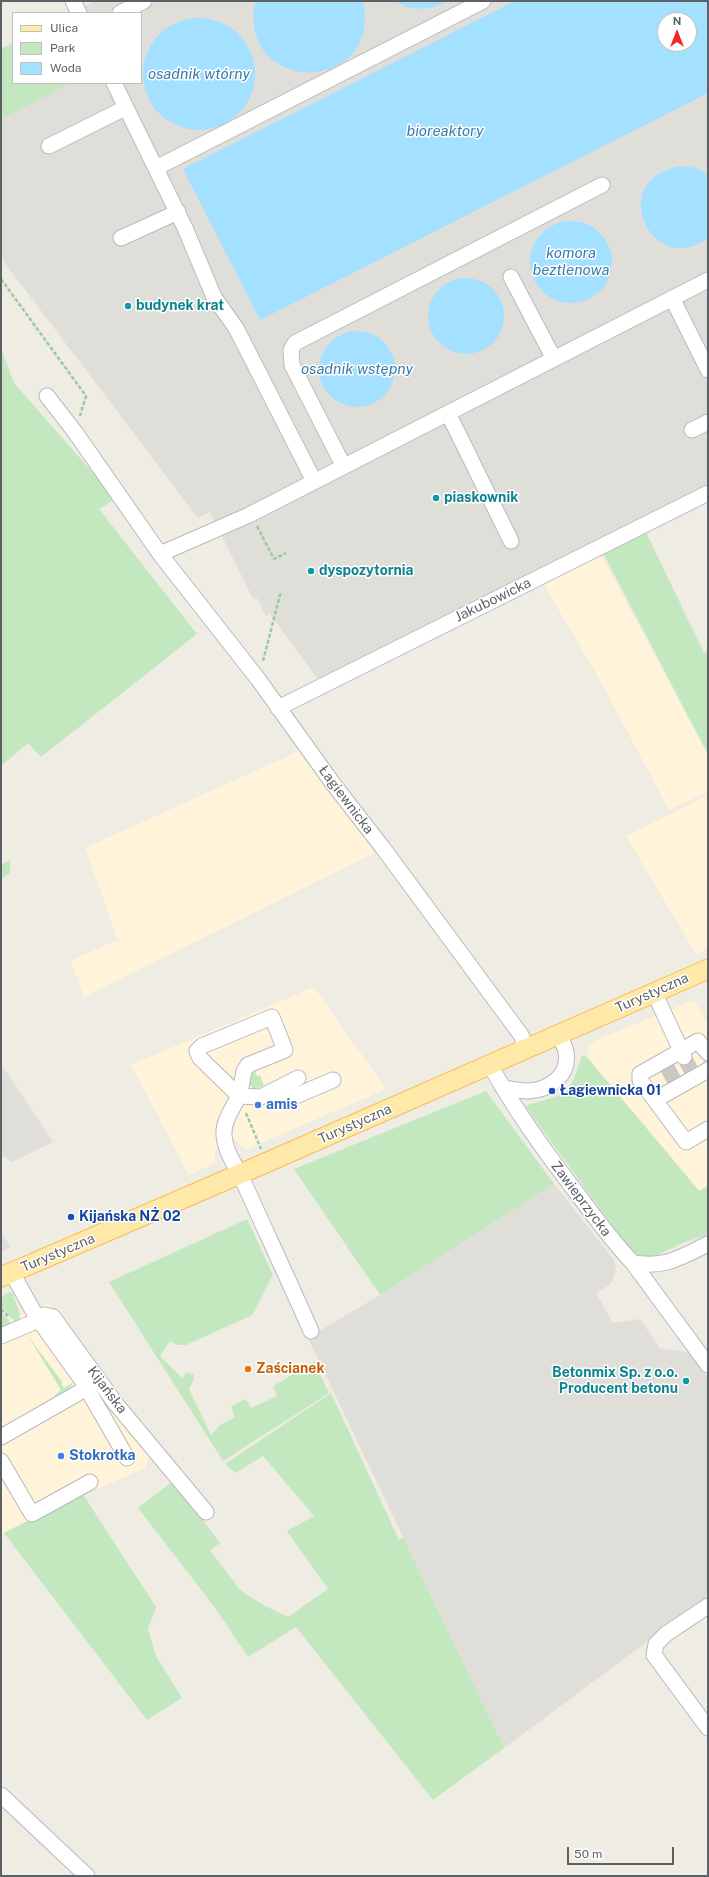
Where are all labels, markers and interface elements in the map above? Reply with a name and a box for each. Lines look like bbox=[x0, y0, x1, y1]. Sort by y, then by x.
legend bbox=[12, 12, 142, 84]
north arrow bbox=[657, 12, 697, 52]
text: N bbox=[673, 15, 681, 27]
text: Ulica bbox=[50, 21, 78, 35]
text: Park bbox=[50, 41, 76, 55]
text: Woda bbox=[50, 61, 81, 75]
water label: osadnik wtórny bbox=[148, 65, 250, 83]
water label: bioreaktory bbox=[406, 122, 484, 140]
water label: komora beztlenowa bbox=[533, 244, 609, 279]
place label: budynek krat bbox=[136, 298, 224, 314]
marker: budynek krat bbox=[123, 301, 133, 311]
water label: osadnik wstępny bbox=[301, 360, 413, 378]
place label: piaskownik bbox=[444, 490, 518, 506]
marker: piaskownik bbox=[431, 493, 441, 503]
place label: dyspozytornia bbox=[319, 563, 413, 579]
marker: dyspozytornia bbox=[306, 566, 316, 576]
street label: Jakubowicka bbox=[452, 574, 534, 626]
street label: Łagiewnicka bbox=[315, 763, 377, 837]
street label: Turystyczna bbox=[613, 969, 691, 1017]
place label: Łagiewnicka 01 bbox=[560, 1083, 661, 1099]
marker: Łagiewnicka 01 bbox=[547, 1086, 557, 1096]
place label: amis bbox=[266, 1097, 298, 1113]
marker: amis bbox=[253, 1100, 263, 1110]
street label: Turystyczna bbox=[316, 1100, 394, 1148]
street label: Zawieprzycka bbox=[547, 1158, 615, 1240]
place label: Kijańska NŻ 02 bbox=[79, 1209, 181, 1225]
marker: Kijańska NŻ 02 bbox=[66, 1212, 76, 1222]
street label: Turystyczna bbox=[19, 1230, 97, 1276]
place label: Zaścianek bbox=[256, 1361, 325, 1377]
street label: Kijańska bbox=[84, 1363, 130, 1417]
marker: Zaścianek bbox=[243, 1364, 253, 1374]
place label: Betonmix Sp. z o.o. Producent betonu bbox=[552, 1365, 678, 1398]
marker: Betonmix Sp. z o.o. Producent betonu bbox=[681, 1376, 691, 1386]
place label: Stokrotka bbox=[69, 1448, 135, 1464]
marker: Stokrotka bbox=[56, 1451, 66, 1461]
scale bar bbox=[569, 1839, 676, 1865]
text: 50 m bbox=[574, 1847, 602, 1861]

